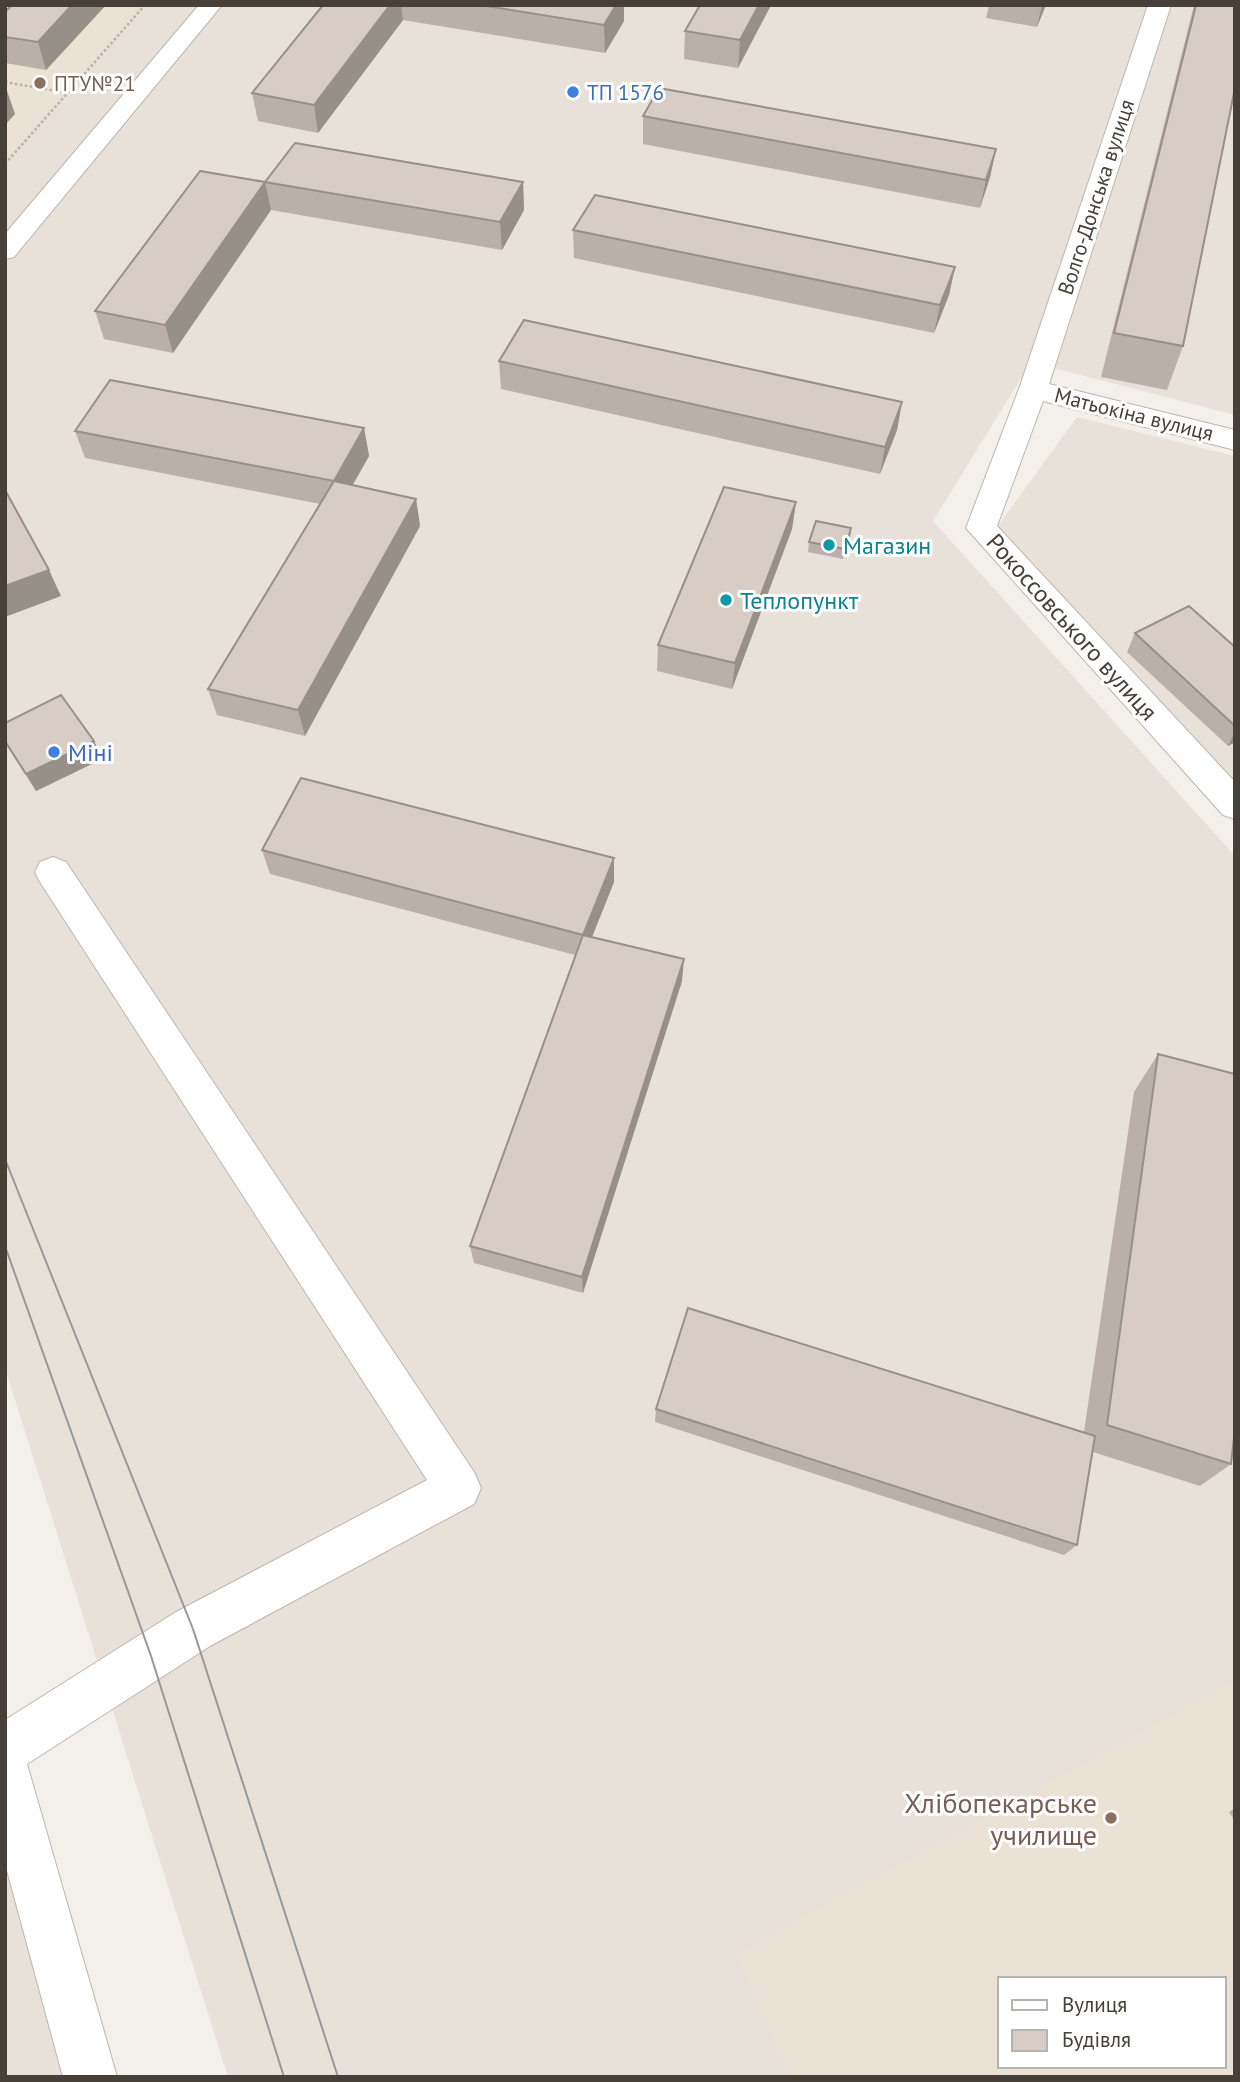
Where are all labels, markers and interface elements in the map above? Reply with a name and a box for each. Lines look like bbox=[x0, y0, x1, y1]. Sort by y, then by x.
place label: ПТУ№21 bbox=[54, 70, 136, 97]
marker: ПТУ№21 bbox=[32, 75, 48, 91]
place label: ТП 1576 bbox=[587, 79, 664, 106]
marker: ТП 1576 bbox=[565, 84, 581, 100]
street label: Волго-Донська вулиця bbox=[1052, 96, 1140, 298]
street label: Матьокіна вулиця bbox=[1052, 381, 1216, 447]
street label: Рокоссовського вулиця bbox=[980, 527, 1164, 727]
place label: Магазин bbox=[843, 530, 931, 561]
marker: Магазин bbox=[821, 537, 837, 553]
place label: Теплопункт bbox=[740, 585, 859, 616]
marker: Теплопункт bbox=[718, 592, 734, 608]
place label: Міні bbox=[68, 737, 113, 768]
marker: Міні bbox=[46, 744, 62, 760]
place label: Хлібопекарське училище bbox=[904, 1784, 1097, 1853]
marker: Хлібопекарське училище bbox=[1103, 1810, 1119, 1826]
legend bbox=[998, 1977, 1226, 2068]
text: Вулиця bbox=[1062, 1991, 1127, 2018]
text: Будівля bbox=[1062, 2026, 1131, 2053]

